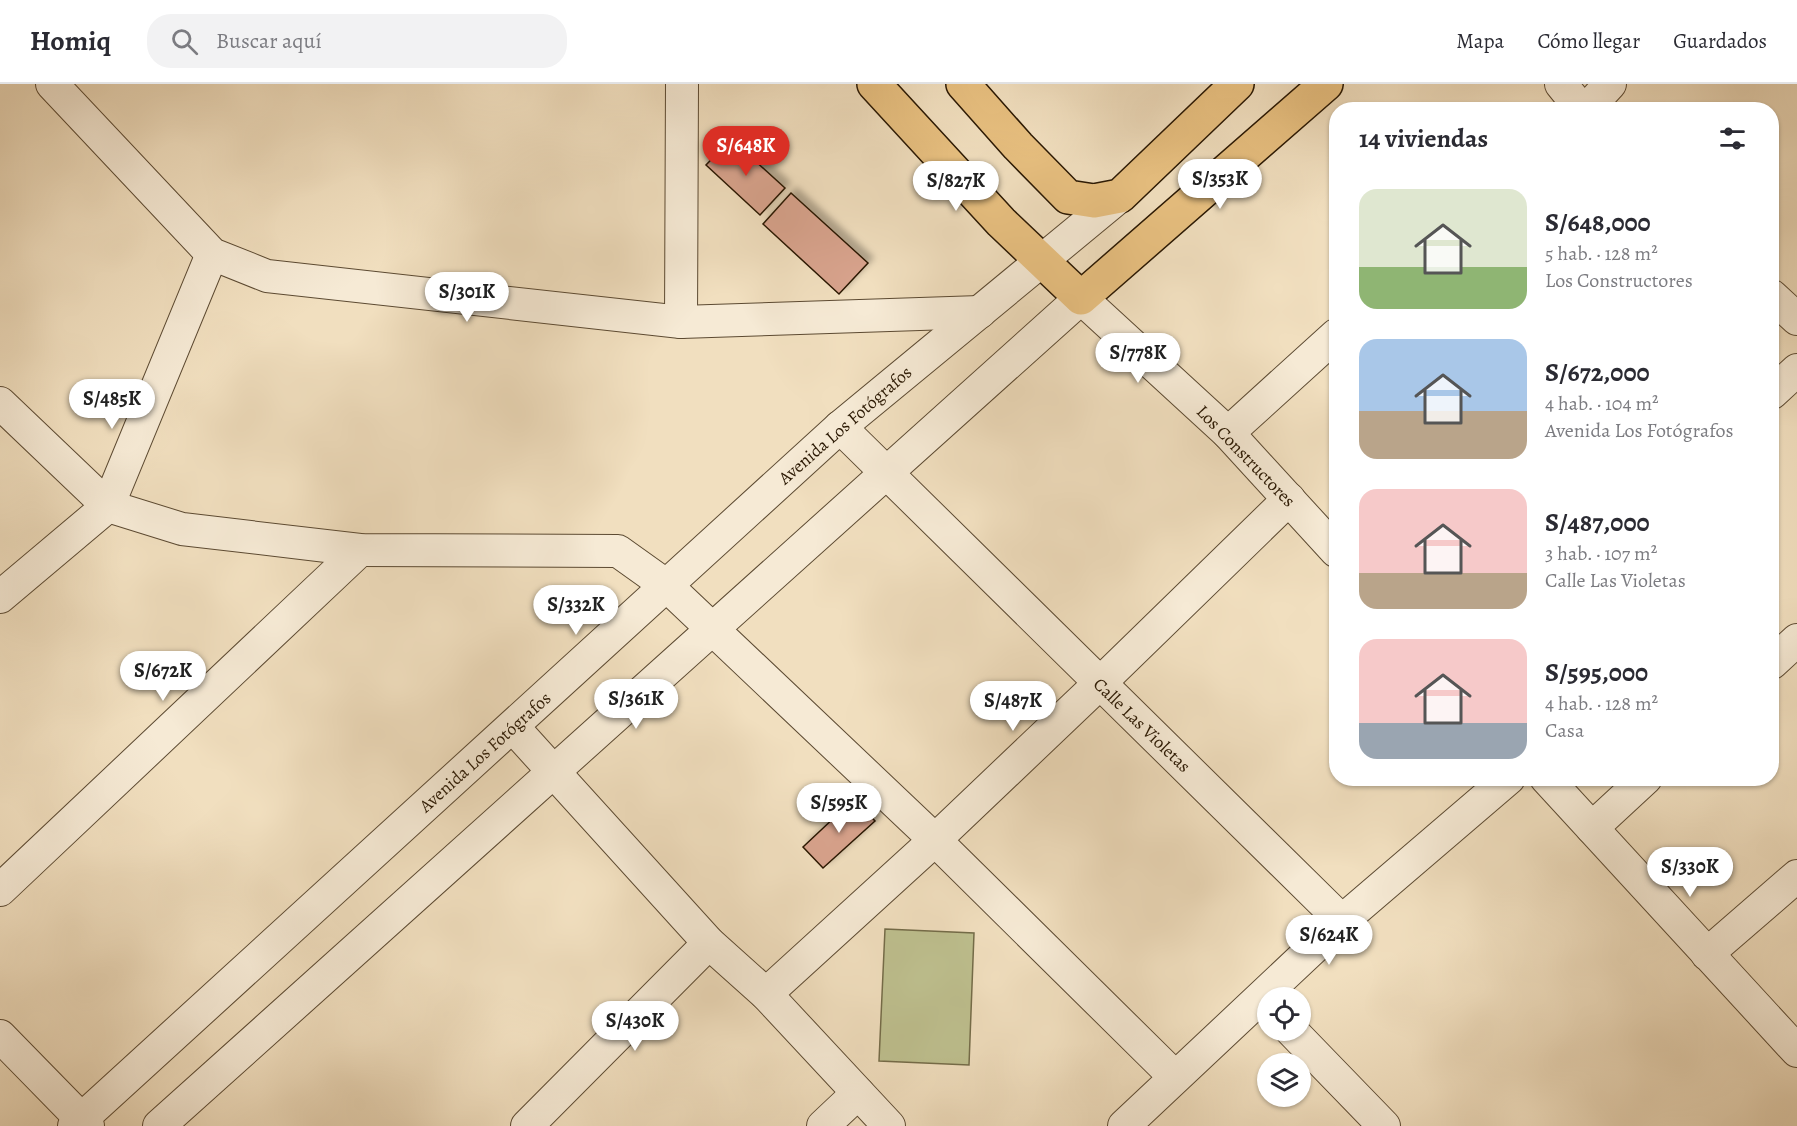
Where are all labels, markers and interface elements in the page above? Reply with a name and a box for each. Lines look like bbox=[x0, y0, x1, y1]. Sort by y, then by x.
search box bbox=[147, 14, 567, 68]
text: Homiq bbox=[30, 22, 111, 60]
icon: search bbox=[168, 25, 201, 58]
text: Buscar aquí bbox=[216, 26, 322, 56]
text: Mapa bbox=[1456, 27, 1504, 55]
text: Cómo llegar bbox=[1537, 27, 1640, 55]
text: Guardados bbox=[1673, 27, 1767, 55]
text: 14 viviendas bbox=[1359, 121, 1488, 156]
icon: filters bbox=[1716, 122, 1749, 155]
pin: S/648K bbox=[697, 126, 795, 177]
text: S/648K bbox=[717, 132, 775, 159]
pin: S/353K bbox=[1171, 159, 1269, 210]
pin: S/827K bbox=[907, 161, 1005, 212]
text: S/353K bbox=[1192, 165, 1248, 192]
text: S/827K bbox=[927, 167, 985, 194]
text: S/648,000 bbox=[1545, 205, 1651, 240]
icon: home bbox=[1407, 213, 1479, 285]
text: 5 hab. · 128 m² bbox=[1545, 240, 1658, 267]
text: Los Constructores bbox=[1545, 267, 1693, 294]
pin: S/301K bbox=[418, 272, 516, 323]
text: S/301K bbox=[439, 278, 495, 305]
pin: S/778K bbox=[1089, 333, 1187, 384]
text: S/778K bbox=[1109, 339, 1167, 366]
text: S/672,000 bbox=[1545, 355, 1650, 390]
street label: Avenida Los Fotógrafos bbox=[772, 360, 917, 490]
icon: home bbox=[1407, 363, 1479, 435]
pin: S/485K bbox=[63, 379, 161, 430]
text: S/485K bbox=[83, 385, 141, 412]
text: 4 hab. · 104 m² bbox=[1545, 390, 1659, 417]
street label: Los Constructores bbox=[1191, 400, 1301, 512]
text: Avenida Los Fotógrafos bbox=[1545, 417, 1733, 444]
text: S/487,000 bbox=[1545, 505, 1650, 540]
icon: home bbox=[1407, 513, 1479, 585]
text: 3 hab. · 107 m² bbox=[1545, 540, 1657, 567]
text: Calle Las Violetas bbox=[1545, 567, 1686, 594]
pin: S/332K bbox=[527, 585, 625, 636]
text: S/332K bbox=[547, 591, 605, 618]
pin: S/672K bbox=[114, 651, 212, 702]
text: S/595,000 bbox=[1545, 655, 1648, 690]
text: S/672K bbox=[134, 657, 192, 684]
icon: home bbox=[1407, 663, 1479, 735]
street label: Calle Las Violetas bbox=[1088, 672, 1196, 778]
pin: S/361K bbox=[587, 679, 685, 730]
pin: S/487K bbox=[964, 681, 1062, 732]
text: S/361K bbox=[608, 685, 664, 712]
street label: Avenida Los Fotógrafos bbox=[413, 686, 556, 818]
text: S/487K bbox=[984, 687, 1042, 714]
text: 4 hab. · 128 m² bbox=[1545, 690, 1658, 717]
text: Casa bbox=[1545, 717, 1584, 744]
pin: S/595K bbox=[790, 783, 888, 834]
text: S/595K bbox=[811, 789, 867, 816]
pin: S/330K bbox=[1641, 847, 1739, 898]
text: S/330K bbox=[1661, 853, 1719, 880]
pin: S/624K bbox=[1280, 915, 1378, 966]
text: S/624K bbox=[1300, 921, 1358, 948]
map controls bbox=[1257, 987, 1311, 1107]
button: locate bbox=[1257, 987, 1311, 1041]
pin: S/430K bbox=[586, 1001, 684, 1052]
text: S/430K bbox=[606, 1007, 664, 1034]
button: layers bbox=[1257, 1053, 1311, 1107]

